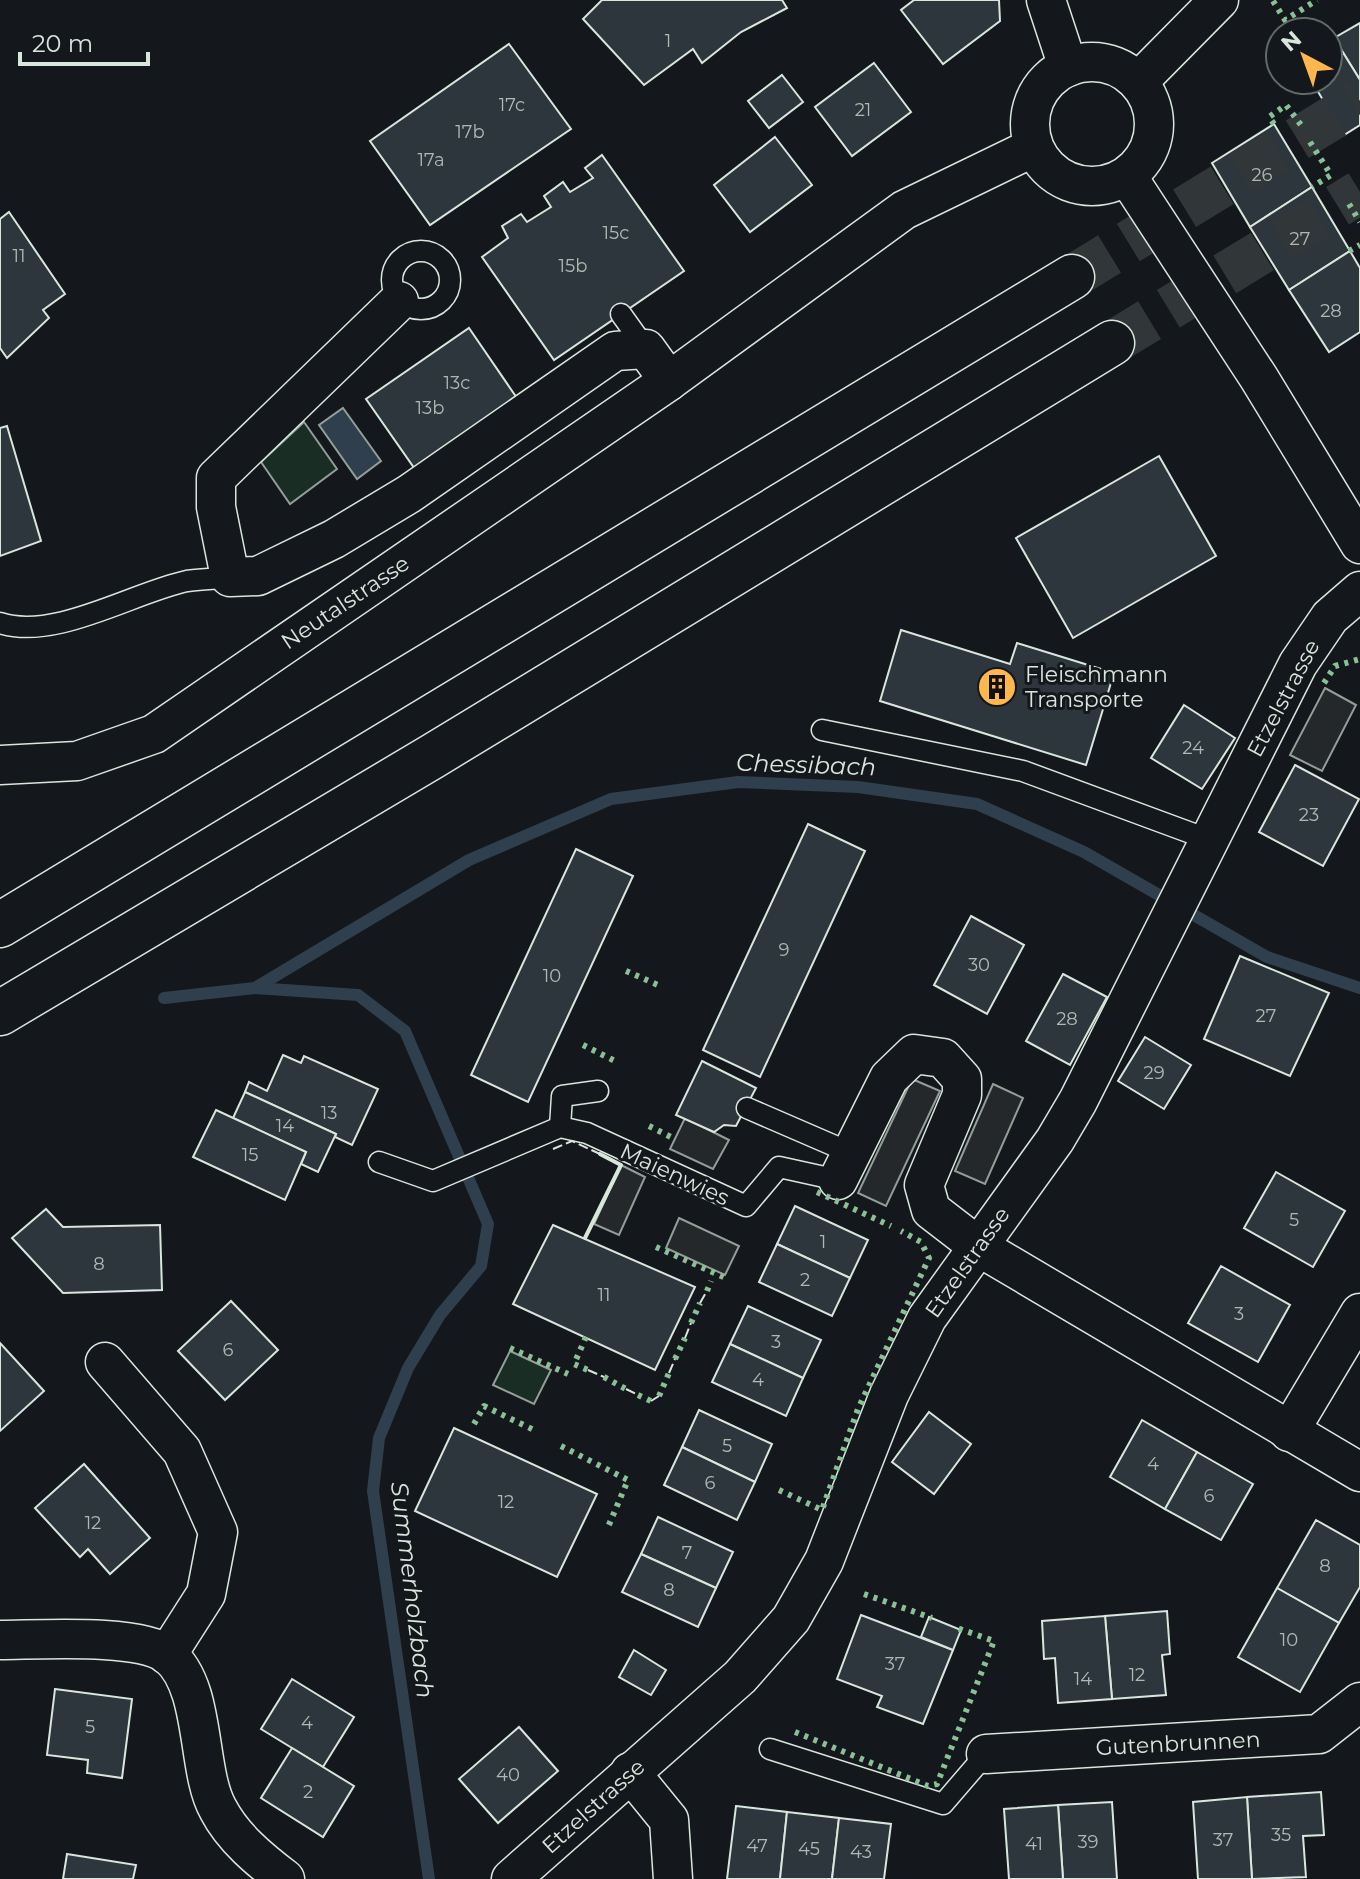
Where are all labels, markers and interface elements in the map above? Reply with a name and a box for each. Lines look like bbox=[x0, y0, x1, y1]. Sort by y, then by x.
scale bar bbox=[20, 16, 148, 66]
north arrow bbox=[1264, 16, 1344, 96]
text: N bbox=[1276, 25, 1307, 57]
text: 20 m bbox=[32, 29, 93, 58]
house number: 1 bbox=[665, 30, 671, 52]
house number: 17c bbox=[499, 94, 525, 116]
house number: 21 bbox=[855, 99, 871, 121]
house number: 17b bbox=[455, 121, 485, 143]
house number: 17a bbox=[417, 149, 445, 171]
house number: 26 bbox=[1251, 164, 1273, 186]
house number: 15c bbox=[603, 222, 629, 244]
house number: 27 bbox=[1290, 228, 1310, 250]
house number: 11 bbox=[13, 245, 26, 267]
house number: 15b bbox=[559, 255, 587, 277]
house number: 28 bbox=[1320, 300, 1342, 322]
house number: 13c bbox=[444, 372, 470, 394]
house number: 13b bbox=[416, 397, 444, 419]
street label: Neutalstrasse bbox=[276, 550, 414, 655]
street label: Etzelstrasse bbox=[1241, 635, 1326, 761]
place label: Fleischmann Transporte bbox=[1025, 661, 1168, 713]
building icon: Fleischmann Transporte bbox=[976, 666, 1018, 708]
house number: 24 bbox=[1182, 737, 1204, 759]
water label: Chessibach bbox=[736, 748, 876, 781]
house number: 23 bbox=[1299, 804, 1319, 826]
house number: 9 bbox=[779, 939, 790, 961]
house number: 30 bbox=[968, 954, 990, 976]
house number: 10 bbox=[543, 965, 561, 987]
house number: 27 bbox=[1256, 1005, 1276, 1027]
house number: 28 bbox=[1056, 1008, 1078, 1030]
house number: 29 bbox=[1143, 1062, 1165, 1084]
house number: 13 bbox=[321, 1102, 337, 1124]
house number: 14 bbox=[276, 1115, 294, 1137]
street label: Maienwies bbox=[616, 1137, 734, 1212]
house number: 15 bbox=[242, 1144, 258, 1166]
street label: Etzelstrasse bbox=[919, 1202, 1015, 1323]
house number: 5 bbox=[1289, 1209, 1299, 1231]
house number: 1 bbox=[820, 1231, 826, 1253]
house number: 8 bbox=[93, 1253, 105, 1275]
house number: 2 bbox=[800, 1269, 810, 1291]
house number: 11 bbox=[598, 1284, 611, 1306]
house number: 3 bbox=[1234, 1303, 1244, 1325]
house number: 3 bbox=[771, 1331, 781, 1353]
house number: 6 bbox=[223, 1339, 234, 1361]
house number: 4 bbox=[752, 1369, 764, 1391]
house number: 5 bbox=[722, 1435, 732, 1457]
house number: 4 bbox=[1147, 1453, 1159, 1475]
house number: 6 bbox=[705, 1472, 716, 1494]
water label: Summerholzbach bbox=[385, 1480, 440, 1700]
house number: 6 bbox=[1204, 1485, 1215, 1507]
house number: 12 bbox=[498, 1491, 514, 1513]
house number: 12 bbox=[85, 1512, 101, 1534]
house number: 7 bbox=[682, 1542, 692, 1564]
house number: 8 bbox=[1319, 1555, 1331, 1577]
house number: 8 bbox=[663, 1579, 675, 1601]
house number: 10 bbox=[1280, 1629, 1298, 1651]
house number: 37 bbox=[885, 1653, 905, 1675]
house number: 12 bbox=[1129, 1664, 1145, 1686]
house number: 14 bbox=[1074, 1668, 1092, 1690]
house number: 4 bbox=[301, 1712, 313, 1734]
house number: 5 bbox=[85, 1716, 95, 1738]
street label: Gutenbrunnen bbox=[1095, 1726, 1261, 1761]
street label: Etzelstrasse bbox=[536, 1753, 650, 1860]
house number: 40 bbox=[496, 1764, 520, 1786]
house number: 2 bbox=[303, 1781, 313, 1803]
house number: 35 bbox=[1271, 1824, 1291, 1846]
house number: 37 bbox=[1213, 1829, 1233, 1851]
house number: 39 bbox=[1077, 1831, 1099, 1853]
house number: 41 bbox=[1025, 1833, 1043, 1855]
house number: 47 bbox=[746, 1835, 768, 1857]
house number: 45 bbox=[798, 1838, 820, 1860]
house number: 43 bbox=[850, 1841, 872, 1863]

